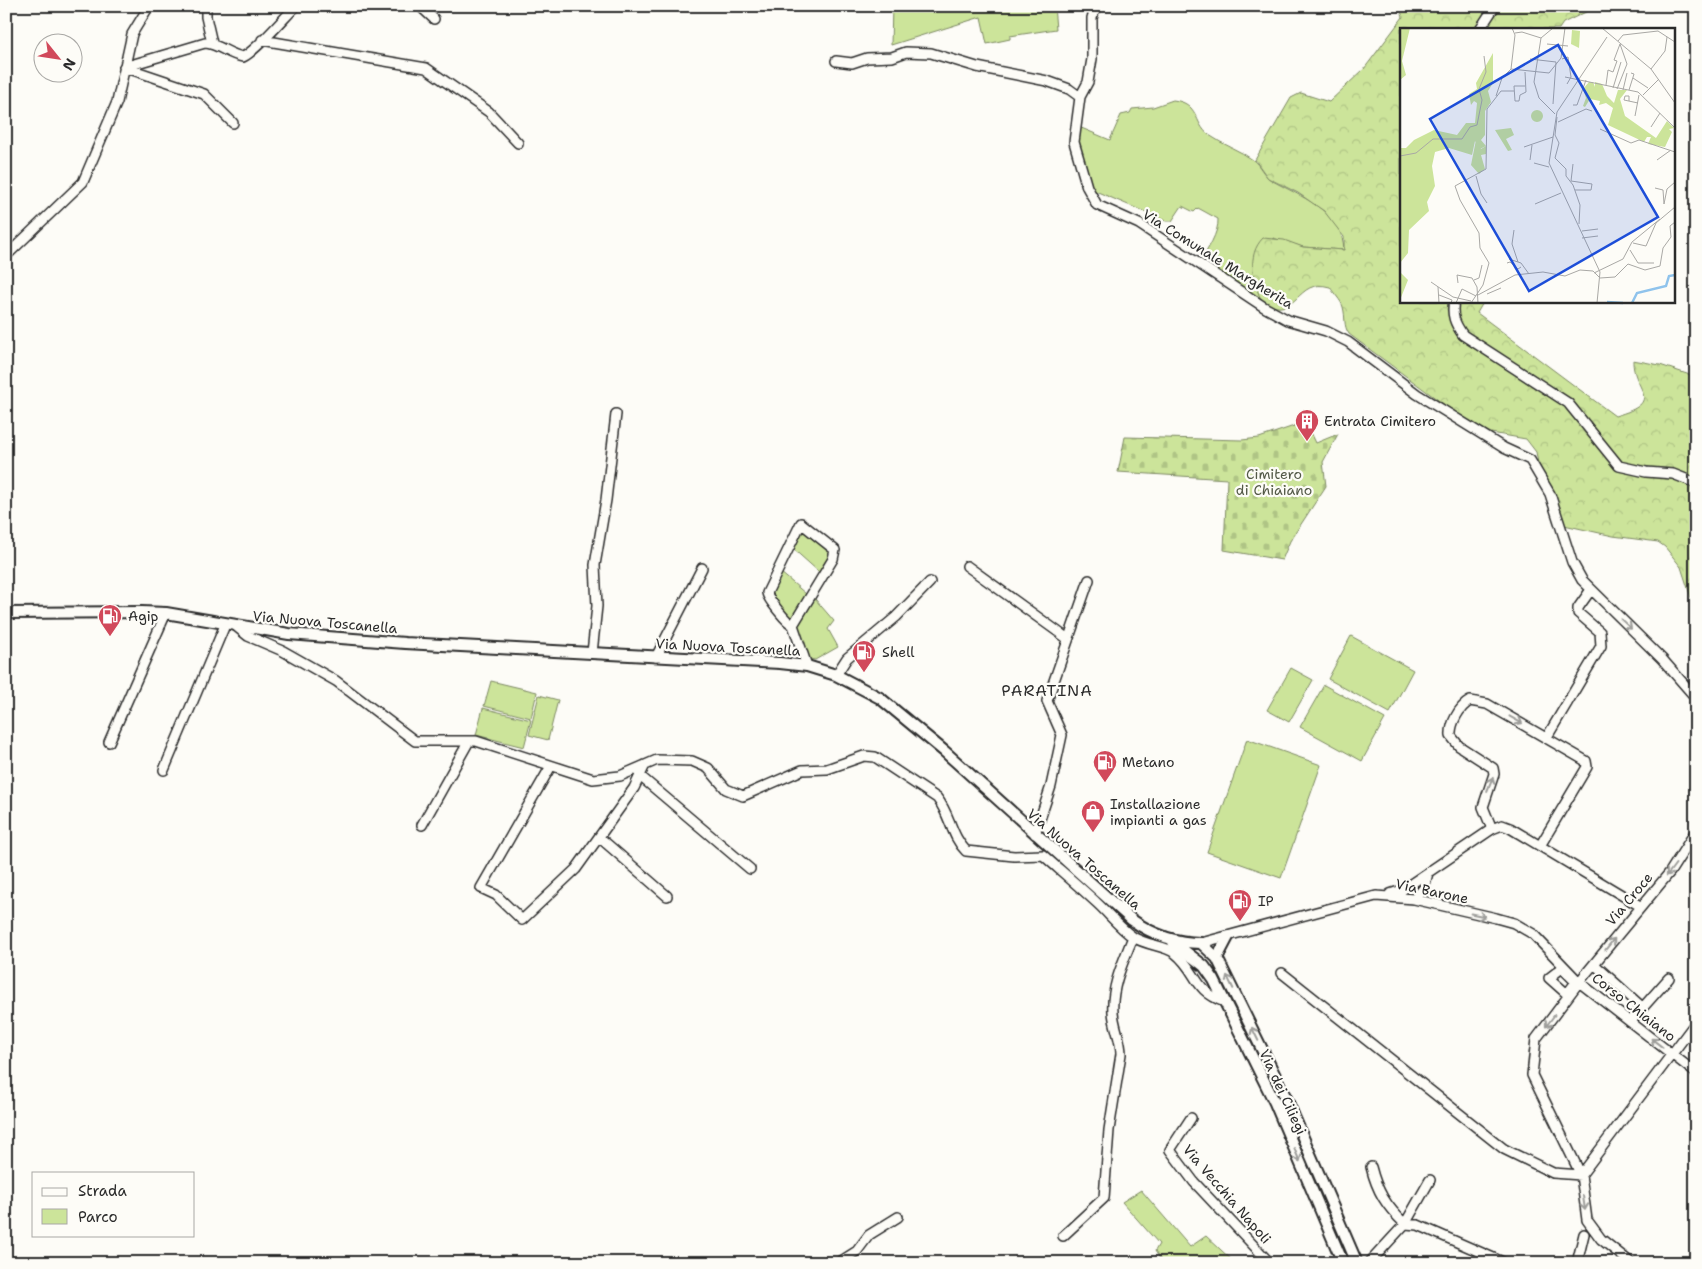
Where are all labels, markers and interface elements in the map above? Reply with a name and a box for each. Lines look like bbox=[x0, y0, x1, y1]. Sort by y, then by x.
inset map bbox=[1400, 28, 1674, 302]
north arrow bbox=[32, 32, 82, 82]
text: N bbox=[59, 55, 80, 74]
street label: Via Comunale Margherita bbox=[1139, 205, 1297, 313]
building icon: Entrata Cimitero bbox=[1294, 408, 1320, 442]
place label: Entrata Cimitero bbox=[1324, 412, 1436, 430]
park label: Cimitero di Chiaiano bbox=[1236, 465, 1312, 499]
fuel station icon: Agip bbox=[97, 603, 123, 637]
place label: Agip bbox=[128, 607, 159, 625]
street label: Via Nuova Toscanella bbox=[252, 607, 398, 637]
one-way arrow bbox=[1619, 618, 1632, 630]
street label: Via Nuova Toscanella bbox=[655, 634, 801, 660]
fuel station icon: Shell bbox=[851, 639, 877, 673]
place label: Shell bbox=[882, 643, 915, 661]
district label: PARATINA bbox=[1001, 680, 1093, 701]
one-way arrow bbox=[1508, 716, 1523, 725]
fuel station icon: Metano bbox=[1092, 749, 1118, 783]
place label: Metano bbox=[1122, 753, 1175, 771]
one-way arrow bbox=[1485, 777, 1495, 792]
place label: Installazione impianti a gas bbox=[1110, 795, 1207, 829]
shop icon: Installazione impianti a gas bbox=[1080, 799, 1106, 833]
street label: Via Nuova Toscanella bbox=[1023, 805, 1145, 914]
one-way arrow bbox=[1665, 863, 1676, 876]
street label: Via Croce bbox=[1602, 869, 1656, 929]
street label: Via Barone bbox=[1394, 874, 1470, 908]
fuel station icon: IP bbox=[1227, 888, 1253, 922]
place label: IP bbox=[1258, 892, 1274, 910]
one-way arrow bbox=[1470, 911, 1486, 920]
one-way arrow bbox=[1604, 938, 1615, 951]
street label: Corso Chiaiano bbox=[1589, 969, 1679, 1045]
one-way arrow bbox=[1224, 975, 1234, 990]
one-way arrow bbox=[1545, 1014, 1555, 1028]
one-way arrow bbox=[1250, 1027, 1259, 1042]
one-way arrow bbox=[1650, 1038, 1664, 1048]
street label: Via dei Ciliegi bbox=[1255, 1046, 1311, 1138]
street label: Via Vecchia Napoli bbox=[1179, 1141, 1275, 1247]
one-way arrow bbox=[1293, 1147, 1302, 1162]
legend bbox=[32, 1172, 195, 1236]
text: Strada bbox=[78, 1181, 127, 1201]
one-way arrow bbox=[1579, 1194, 1589, 1210]
text: Parco bbox=[78, 1207, 118, 1227]

